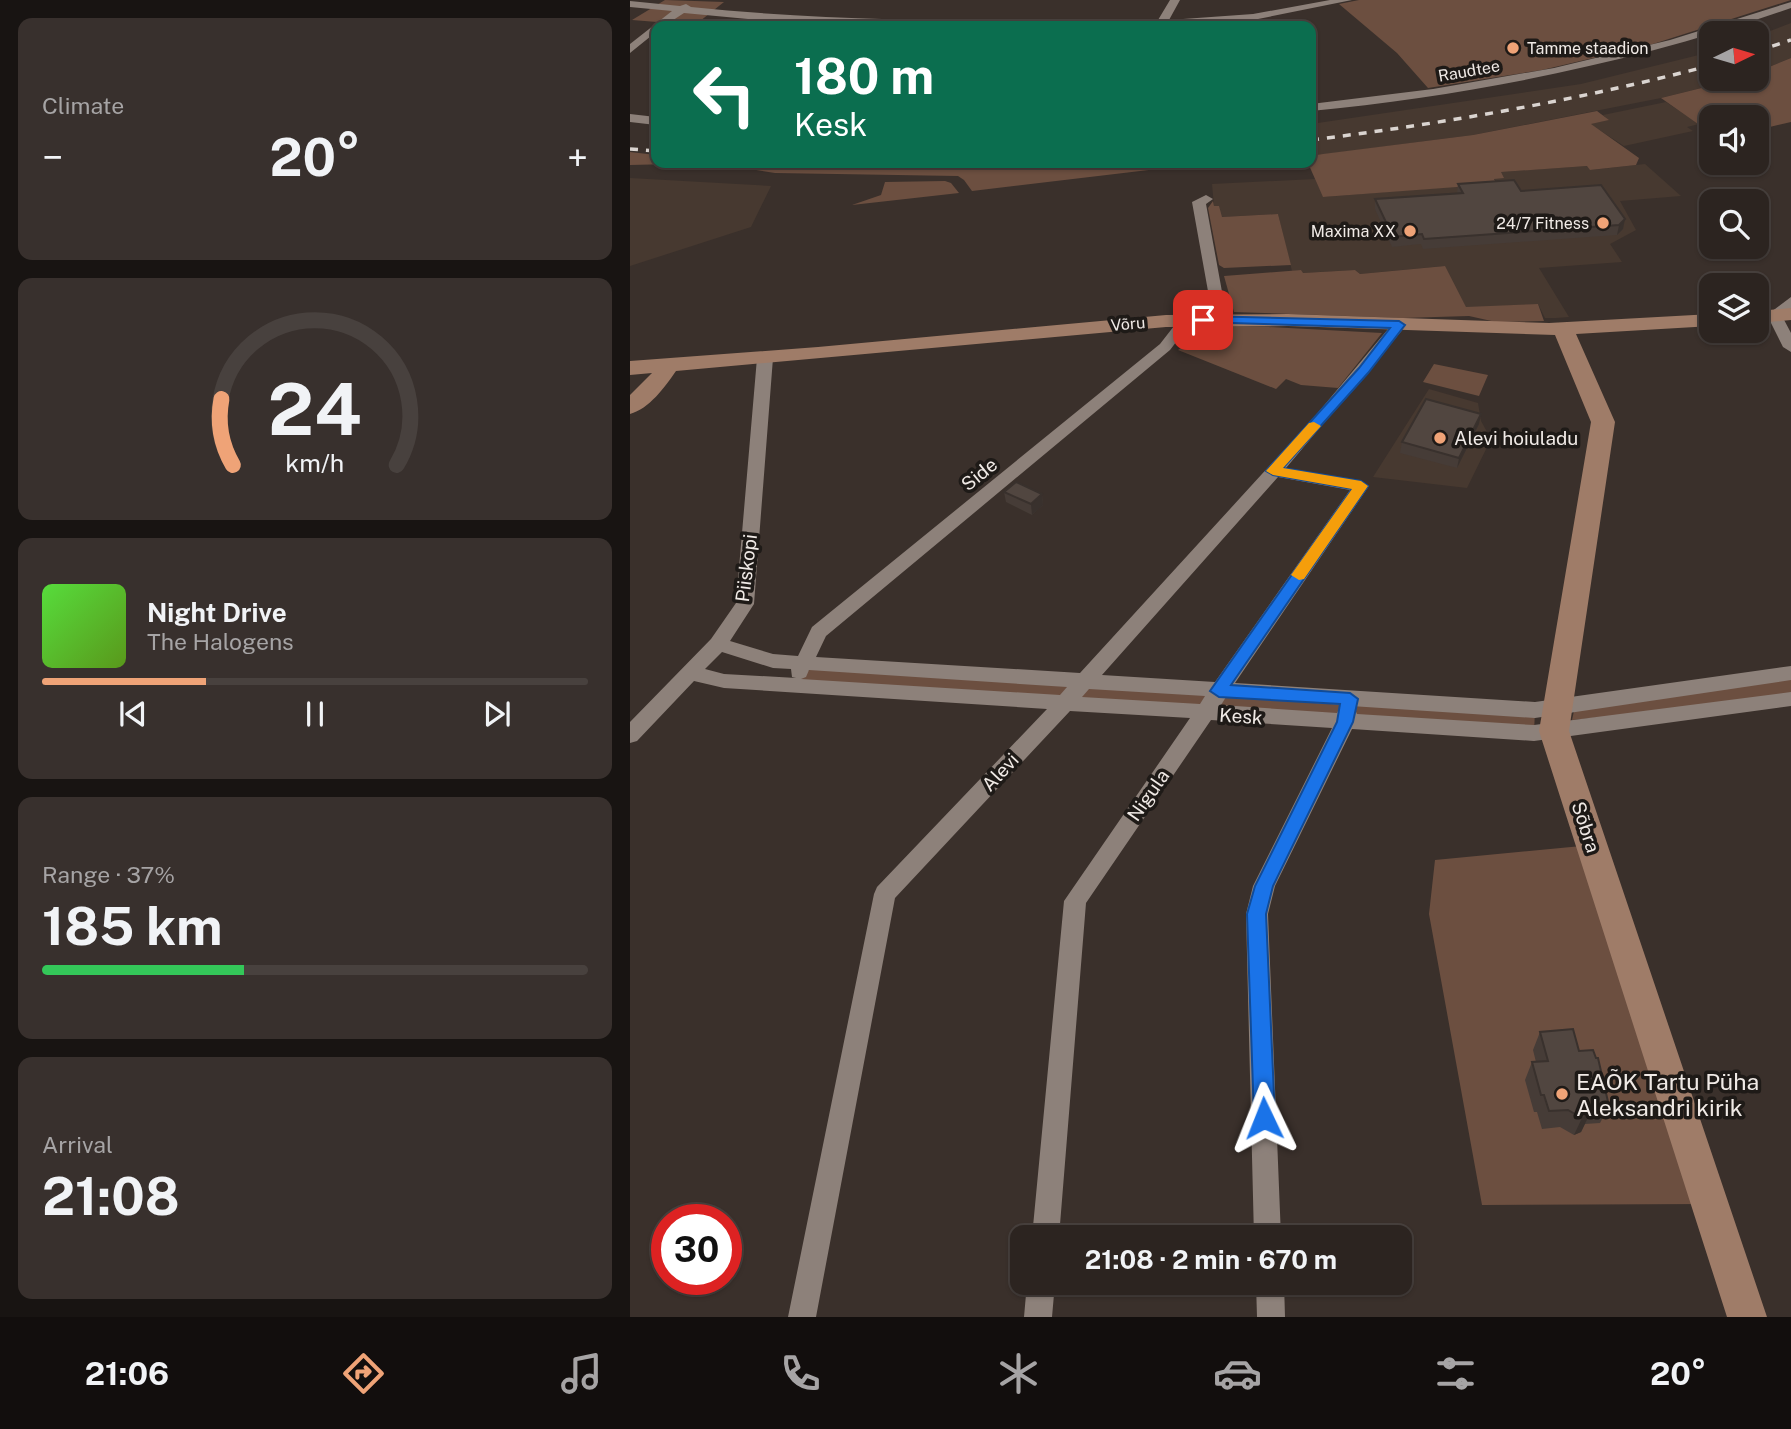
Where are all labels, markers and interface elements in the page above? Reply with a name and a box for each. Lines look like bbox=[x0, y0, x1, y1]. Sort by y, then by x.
north arrow bbox=[1699, 21, 1769, 91]
map controls bbox=[1699, 21, 1769, 343]
place label: Tamme staadion bbox=[1527, 39, 1649, 58]
marker: Tamme staadion bbox=[1505, 40, 1521, 56]
text: 180 m bbox=[794, 47, 934, 105]
icon: left bbox=[679, 49, 770, 140]
street label: Raudtee bbox=[1437, 56, 1501, 86]
text: Climate bbox=[42, 92, 124, 119]
button: sound bbox=[1699, 105, 1769, 175]
text: Kesk bbox=[794, 106, 867, 143]
text: 20° bbox=[269, 127, 361, 188]
text: − bbox=[42, 135, 63, 180]
text: + bbox=[567, 135, 588, 180]
button: search bbox=[1699, 189, 1769, 259]
place label: 24/7 Fitness bbox=[1496, 214, 1589, 233]
marker: 24/7 Fitness bbox=[1595, 215, 1611, 231]
place label: Maxima XX bbox=[1311, 222, 1396, 241]
marker: Maxima XX bbox=[1402, 223, 1418, 239]
button: layers bbox=[1699, 273, 1769, 343]
pin bbox=[1173, 290, 1233, 350]
icon: arrive bbox=[1184, 301, 1222, 339]
street label: Võru bbox=[1110, 313, 1146, 335]
text: 24 bbox=[268, 366, 362, 451]
place label: Alevi hoiuladu bbox=[1454, 427, 1578, 449]
marker: Alevi hoiuladu bbox=[1432, 430, 1448, 446]
text: km/h bbox=[286, 447, 344, 477]
street label: Side bbox=[957, 453, 1001, 495]
street label: Piiskopi bbox=[731, 533, 761, 603]
text: Night Drive bbox=[147, 597, 287, 628]
text: The Halogens bbox=[147, 628, 294, 655]
icon: previous bbox=[114, 695, 152, 733]
icon: pause bbox=[296, 695, 334, 733]
icon: next bbox=[478, 695, 516, 733]
street label: Kesk bbox=[1219, 704, 1264, 729]
street label: Alevi bbox=[977, 749, 1023, 795]
street label: Nigula bbox=[1122, 765, 1174, 825]
street label: Sõbra bbox=[1567, 799, 1605, 855]
text: Range · 37% bbox=[42, 861, 175, 888]
text: 185 km bbox=[42, 896, 223, 957]
place label: EAÕK Tartu Püha Aleksandri kirik bbox=[1576, 1068, 1759, 1121]
position arrow bbox=[1227, 1081, 1301, 1155]
marker: EAÕK Tartu Püha Aleksandri kirik bbox=[1554, 1086, 1570, 1102]
text: Arrival bbox=[42, 1131, 113, 1158]
text: 21:08 bbox=[42, 1166, 180, 1227]
speed limit sign: 30 bbox=[651, 1204, 742, 1295]
text: 21:08 · 2 min · 670 m bbox=[1085, 1244, 1337, 1275]
icon: directions bbox=[339, 1349, 388, 1398]
icon: music bbox=[557, 1349, 606, 1398]
icon: phone bbox=[776, 1349, 825, 1398]
icon: climate bbox=[994, 1349, 1043, 1398]
icon: car bbox=[1213, 1349, 1262, 1398]
icon: filters bbox=[1431, 1349, 1480, 1398]
text: 21:06 bbox=[85, 1355, 169, 1392]
text: 20° bbox=[1650, 1355, 1706, 1392]

